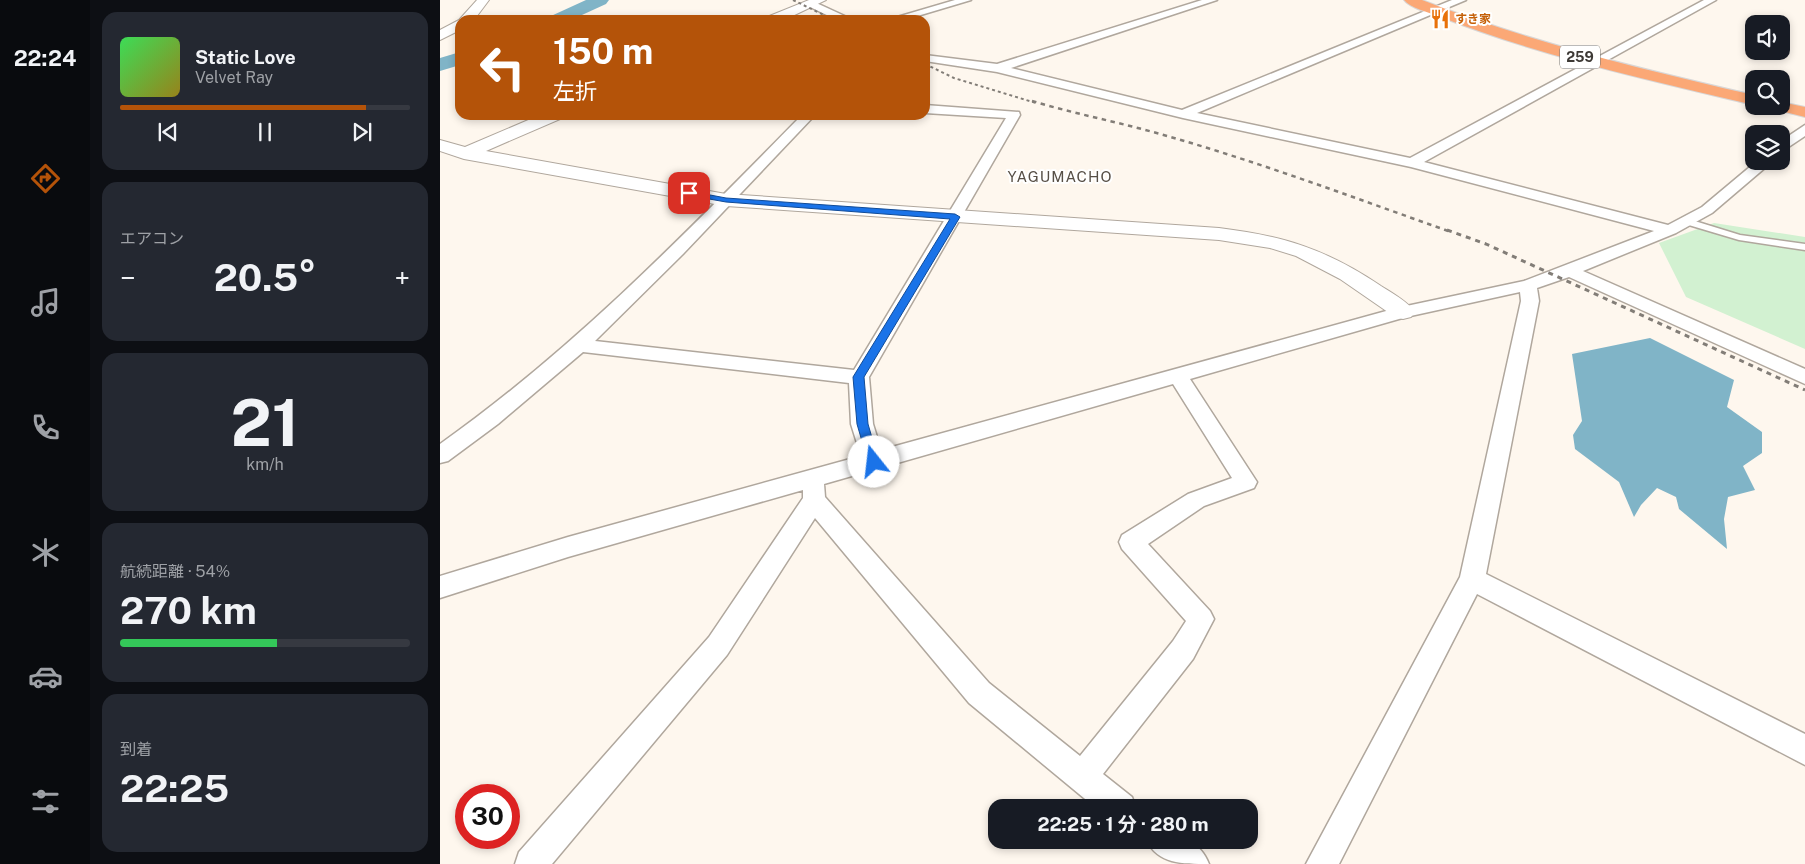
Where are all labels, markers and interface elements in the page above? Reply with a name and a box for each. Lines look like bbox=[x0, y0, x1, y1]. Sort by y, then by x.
restaurant icon: すき家 bbox=[1429, 8, 1451, 30]
place label: すき家 bbox=[1455, 12, 1491, 26]
map controls bbox=[1745, 15, 1790, 170]
button: sound bbox=[1745, 15, 1790, 60]
text: 150 m bbox=[553, 31, 653, 72]
icon: left bbox=[470, 35, 535, 100]
text: 22:24 bbox=[14, 45, 76, 71]
text: Static Love bbox=[195, 46, 296, 68]
road number: 259 bbox=[1560, 46, 1600, 68]
text: Velvet Ray bbox=[195, 68, 273, 87]
button: search bbox=[1745, 70, 1790, 115]
text: 左折 bbox=[553, 78, 597, 104]
icon: previous bbox=[154, 118, 182, 146]
icon: pause bbox=[251, 118, 279, 146]
icon: next bbox=[348, 118, 376, 146]
button: layers bbox=[1745, 125, 1790, 170]
icon: directions bbox=[28, 161, 63, 196]
district label: YAGUMACHO bbox=[1008, 168, 1112, 185]
pin bbox=[668, 172, 710, 214]
icon: arrive bbox=[675, 179, 703, 207]
text: エアコン bbox=[120, 229, 184, 248]
text: 20.5° bbox=[214, 255, 316, 300]
text: − bbox=[120, 261, 136, 294]
text: + bbox=[394, 261, 410, 294]
icon: music bbox=[28, 285, 63, 320]
text: 21 bbox=[230, 384, 300, 461]
icon: phone bbox=[28, 410, 63, 445]
position arrow bbox=[847, 435, 899, 487]
text: km/h bbox=[246, 455, 284, 474]
icon: climate bbox=[28, 535, 63, 570]
text: 航続距離 · 54% bbox=[120, 562, 230, 581]
text: 270 km bbox=[120, 588, 257, 633]
icon: car bbox=[28, 659, 63, 694]
text: 到着 bbox=[120, 740, 152, 759]
text: 22:25 bbox=[120, 766, 229, 811]
icon: filters bbox=[28, 784, 63, 819]
speed limit sign: 30 bbox=[455, 784, 520, 849]
text: 22:25 · 1 分 · 280 m bbox=[1037, 813, 1209, 835]

